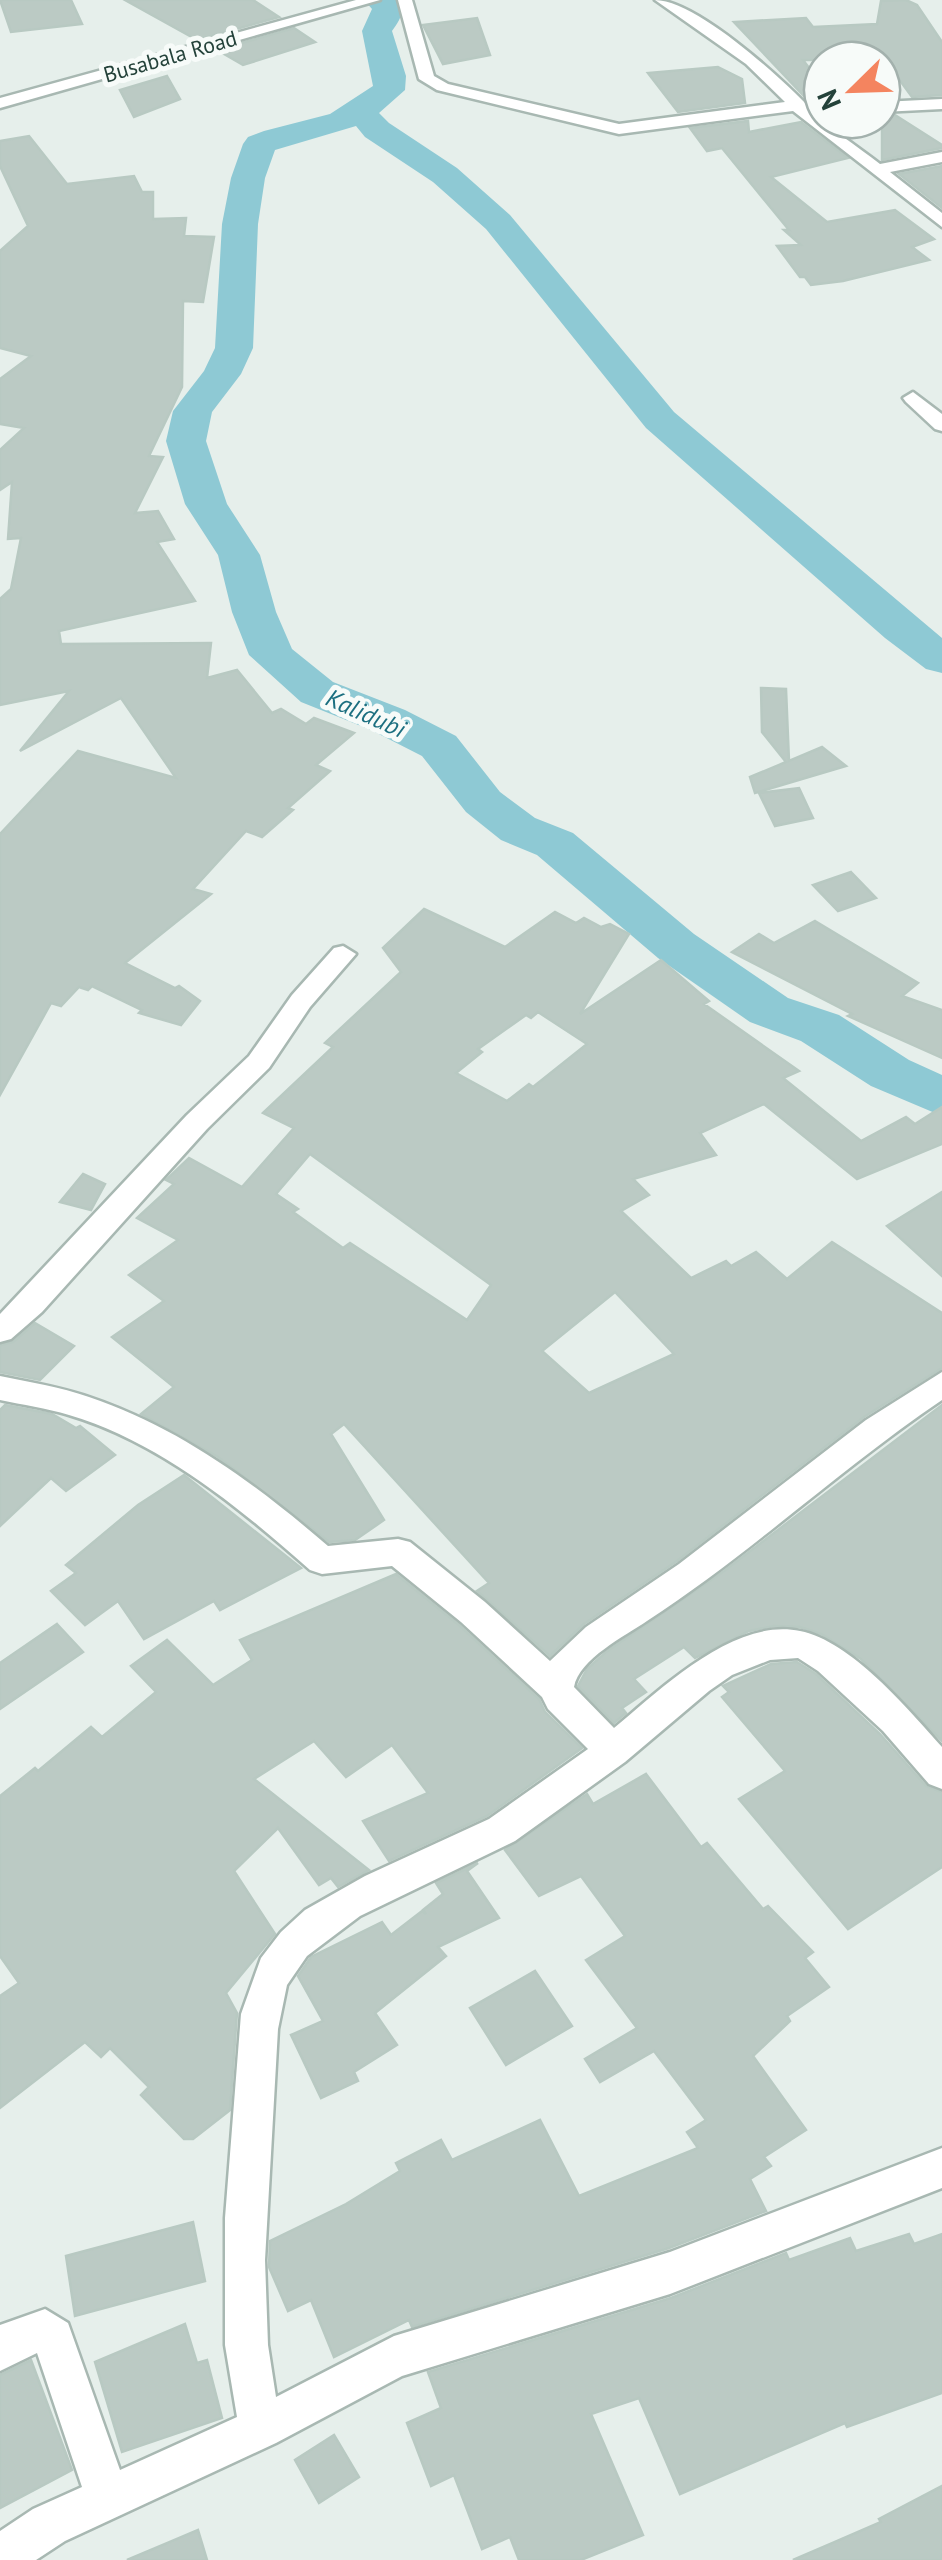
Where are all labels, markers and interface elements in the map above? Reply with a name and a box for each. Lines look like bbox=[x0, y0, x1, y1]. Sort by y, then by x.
street label: Busabala Road bbox=[100, 24, 240, 88]
north arrow bbox=[802, 40, 902, 140]
text: N bbox=[808, 84, 849, 116]
water label: Kalidubi bbox=[321, 681, 412, 745]

